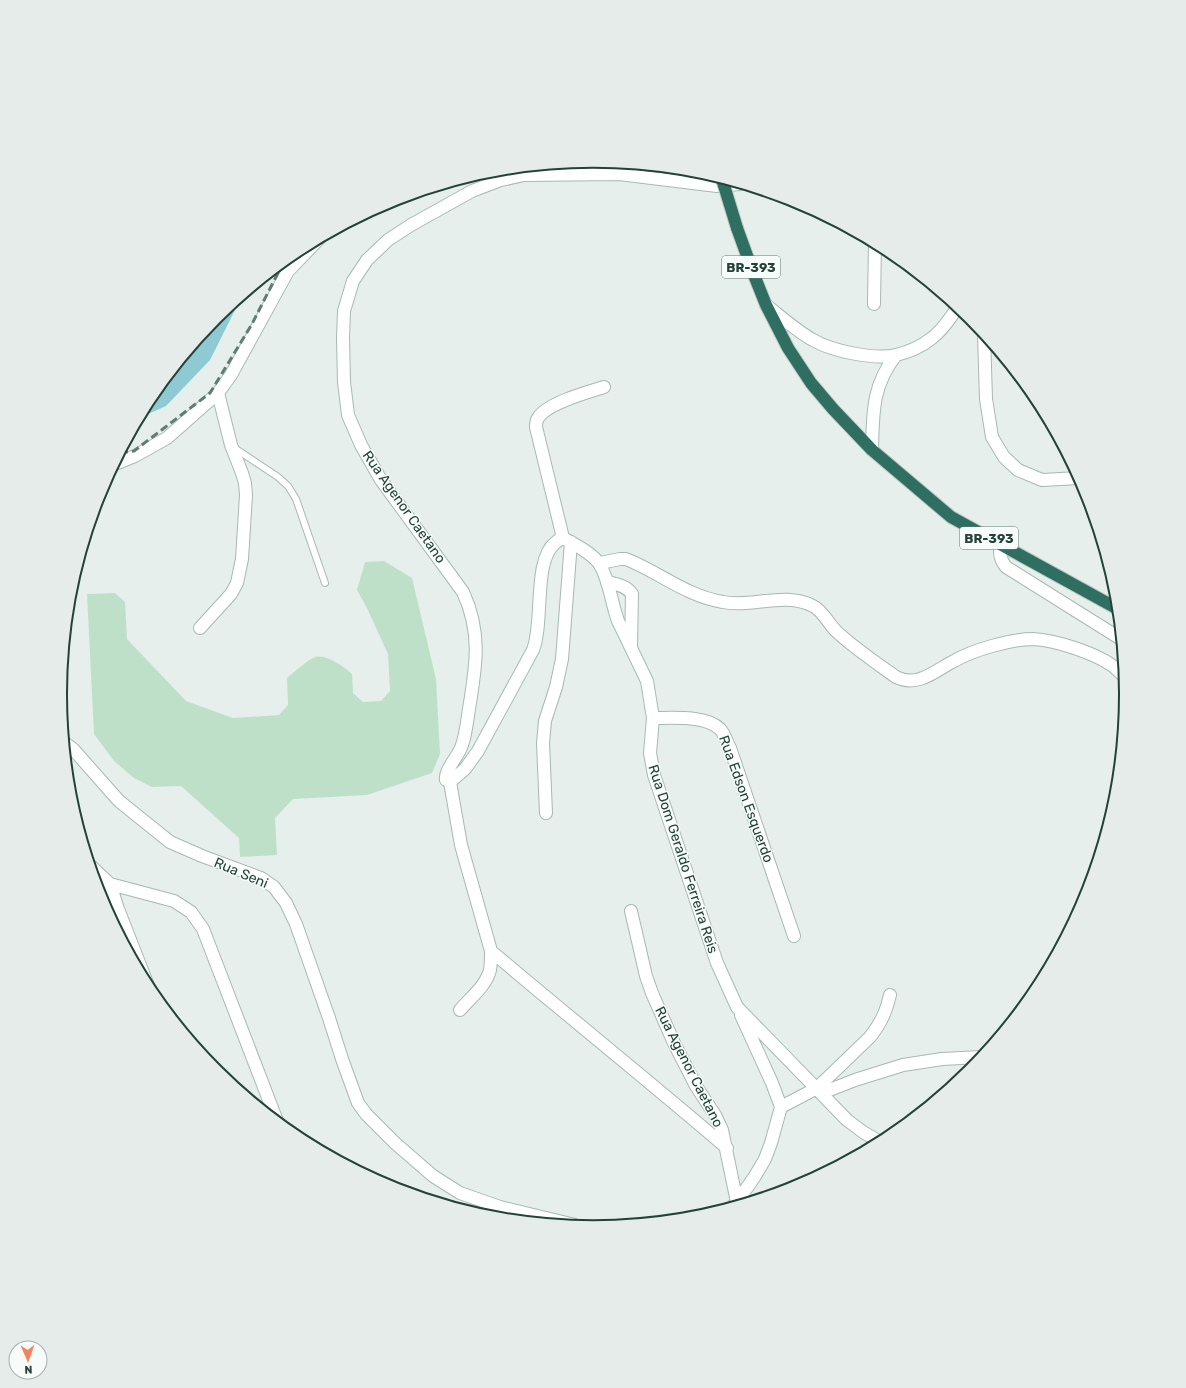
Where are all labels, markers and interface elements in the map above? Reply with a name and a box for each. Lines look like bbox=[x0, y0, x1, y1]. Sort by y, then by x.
road number: BR-393 bbox=[722, 256, 780, 278]
street label: Rua Agenor Caetano bbox=[359, 447, 449, 567]
road number: BR-393 bbox=[960, 527, 1018, 549]
street label: Rua Edson Esquerdo bbox=[715, 733, 777, 865]
street label: Rua Dom Geraldo Ferreira Reis bbox=[644, 763, 722, 955]
street label: Rua Seni bbox=[211, 854, 271, 892]
street label: Rua Agenor Caetano bbox=[651, 1004, 727, 1130]
north arrow bbox=[8, 1340, 48, 1380]
text: N bbox=[24, 1363, 33, 1376]

